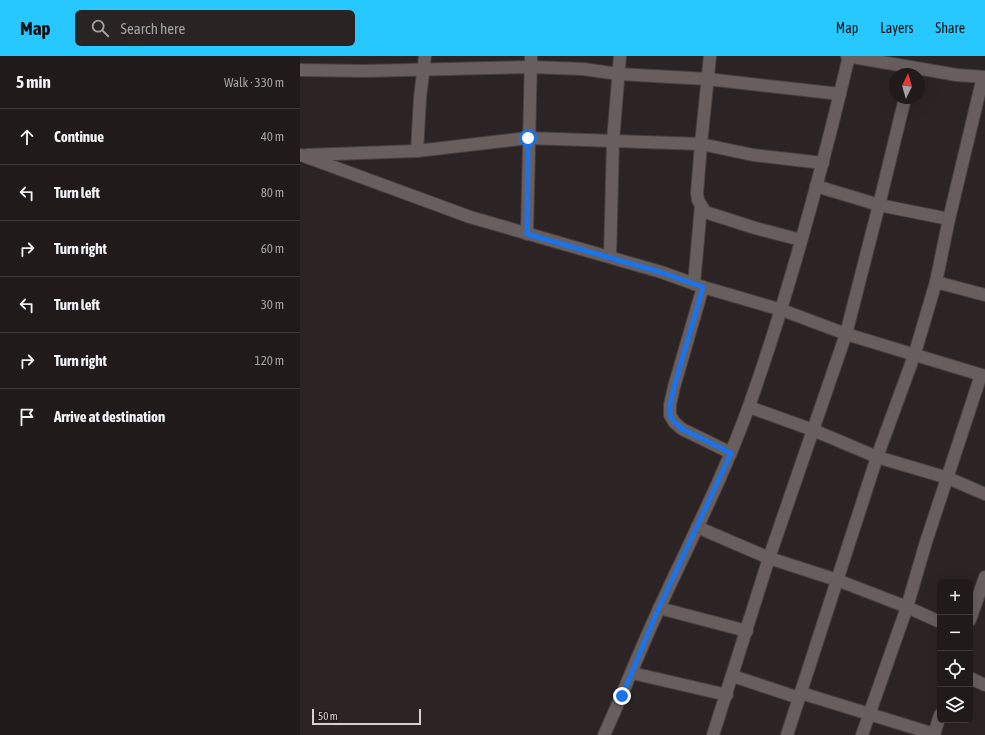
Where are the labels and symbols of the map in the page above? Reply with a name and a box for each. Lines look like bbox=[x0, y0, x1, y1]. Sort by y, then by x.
north arrow bbox=[889, 68, 925, 104]
route start bbox=[519, 129, 537, 147]
route end bbox=[613, 687, 631, 705]
scale bar bbox=[312, 707, 421, 726]

